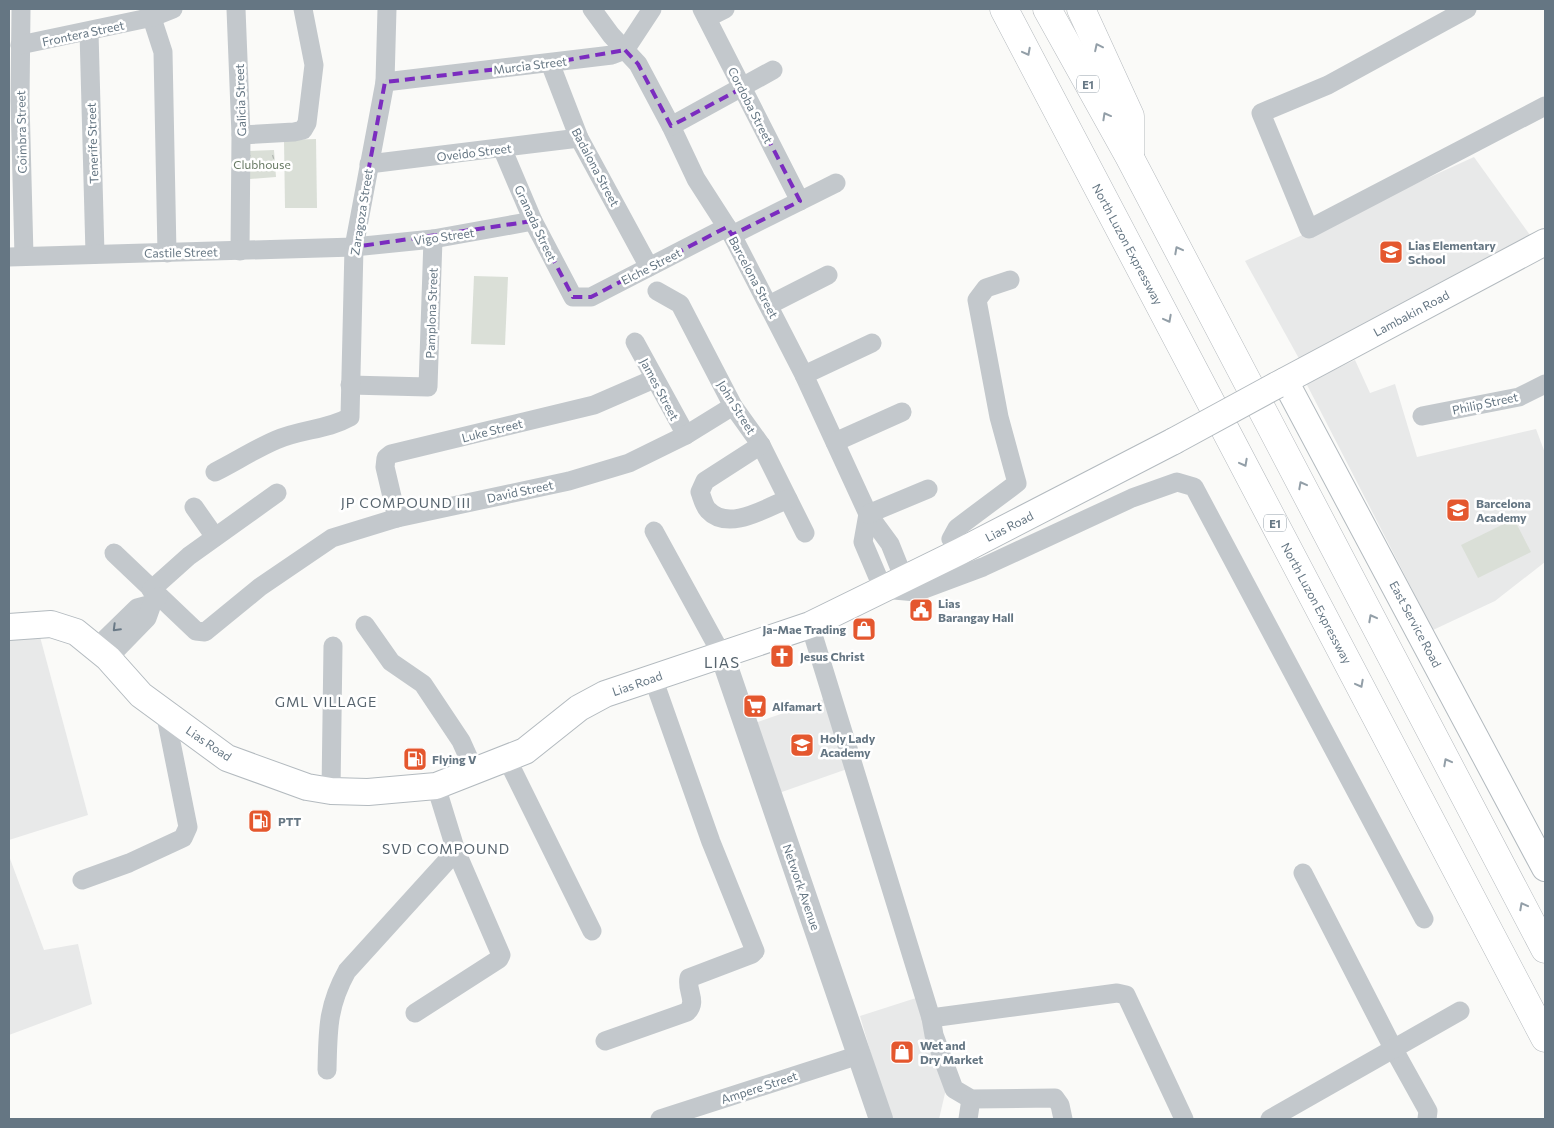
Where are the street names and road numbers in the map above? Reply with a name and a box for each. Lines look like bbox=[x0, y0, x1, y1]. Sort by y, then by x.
street label: Frontera Street bbox=[41, 17, 125, 49]
street label: Murcia Street bbox=[492, 54, 568, 76]
street label: Galicia Street bbox=[232, 63, 248, 137]
street label: Cordoba Street bbox=[726, 65, 776, 146]
road number: E1 bbox=[1077, 76, 1099, 92]
street label: Coimbra Street bbox=[13, 90, 29, 174]
street label: Tenerife Street bbox=[84, 102, 100, 184]
street label: Badalona Street bbox=[569, 125, 623, 209]
street label: Oveido Street bbox=[436, 140, 512, 164]
street label: Zaragoza Street bbox=[347, 168, 375, 256]
street label: North Luzon Expressway bbox=[1090, 181, 1166, 307]
street label: Granada Street bbox=[512, 183, 560, 263]
street label: Vigo Street bbox=[413, 225, 475, 247]
street label: Barcelona Street bbox=[727, 234, 781, 320]
street label: Castile Street bbox=[144, 244, 218, 260]
street label: Elche Street bbox=[619, 245, 683, 287]
street label: Pamplona Street bbox=[422, 267, 440, 359]
street label: Lambakin Road bbox=[1371, 287, 1451, 339]
street label: James Street bbox=[637, 356, 682, 423]
street label: John Street bbox=[714, 378, 759, 437]
street label: Philip Street bbox=[1451, 389, 1519, 417]
street label: Luke Street bbox=[460, 416, 524, 444]
street label: David Street bbox=[486, 477, 554, 505]
street label: Lias Road bbox=[983, 508, 1035, 544]
road number: E1 bbox=[1264, 514, 1286, 532]
street label: North Luzon Expressway bbox=[1279, 540, 1355, 666]
street label: East Service Road bbox=[1387, 578, 1445, 670]
street label: Lias Road bbox=[610, 668, 664, 698]
street label: Lias Road bbox=[184, 723, 235, 763]
street label: Network Avenue bbox=[781, 842, 823, 932]
street label: Ampere Street bbox=[719, 1068, 799, 1106]

